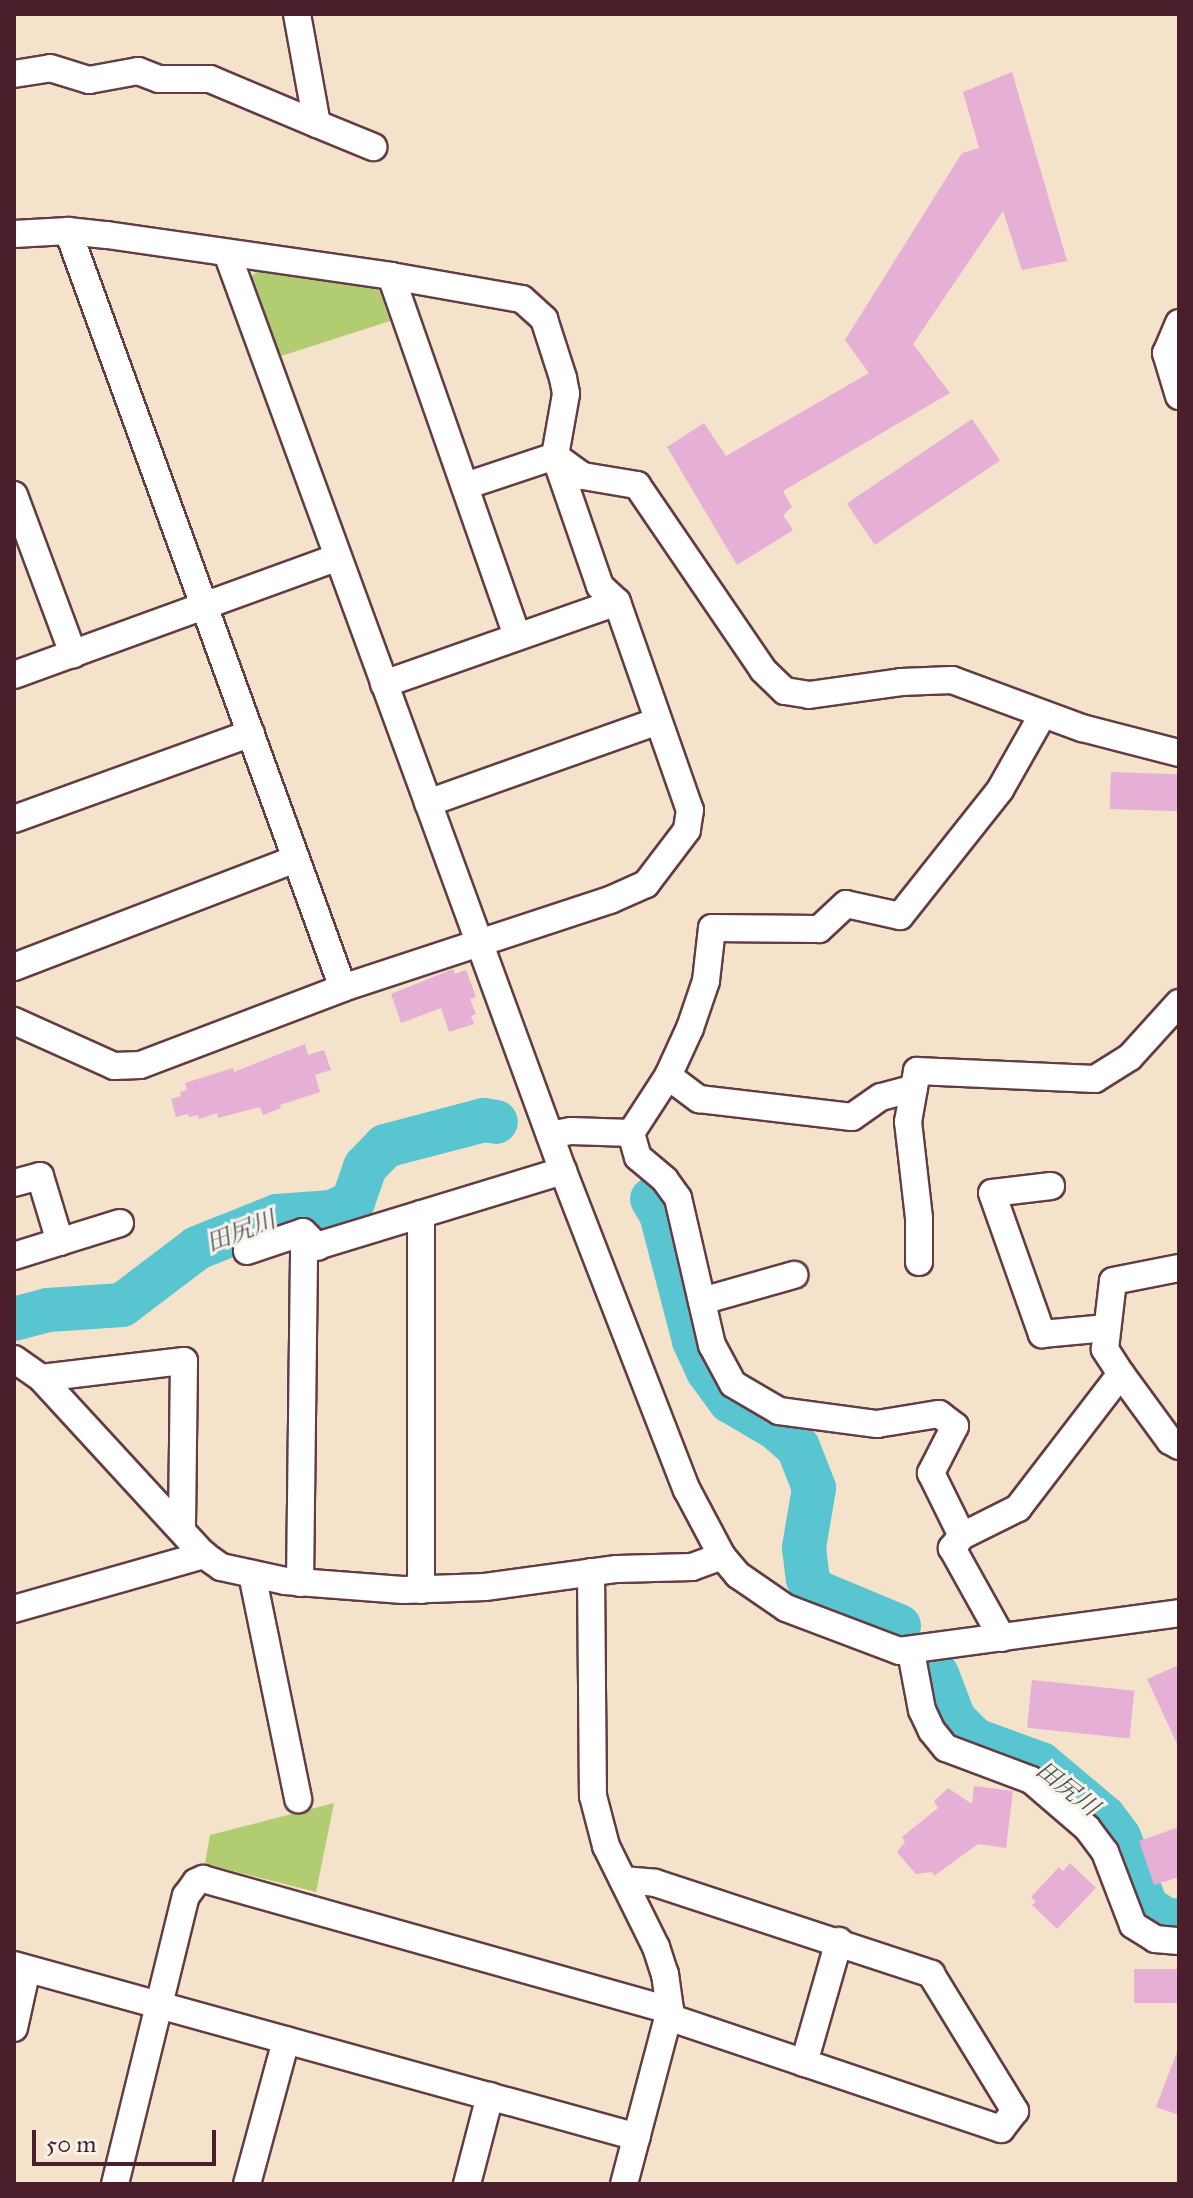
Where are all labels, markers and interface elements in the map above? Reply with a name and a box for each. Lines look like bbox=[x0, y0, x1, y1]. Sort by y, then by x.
water label: 田尻川 bbox=[202, 1206, 280, 1258]
water label: 田尻川 bbox=[1030, 1755, 1104, 1823]
scale bar bbox=[36, 2114, 220, 2164]
text: 50 m bbox=[46, 2129, 96, 2159]

